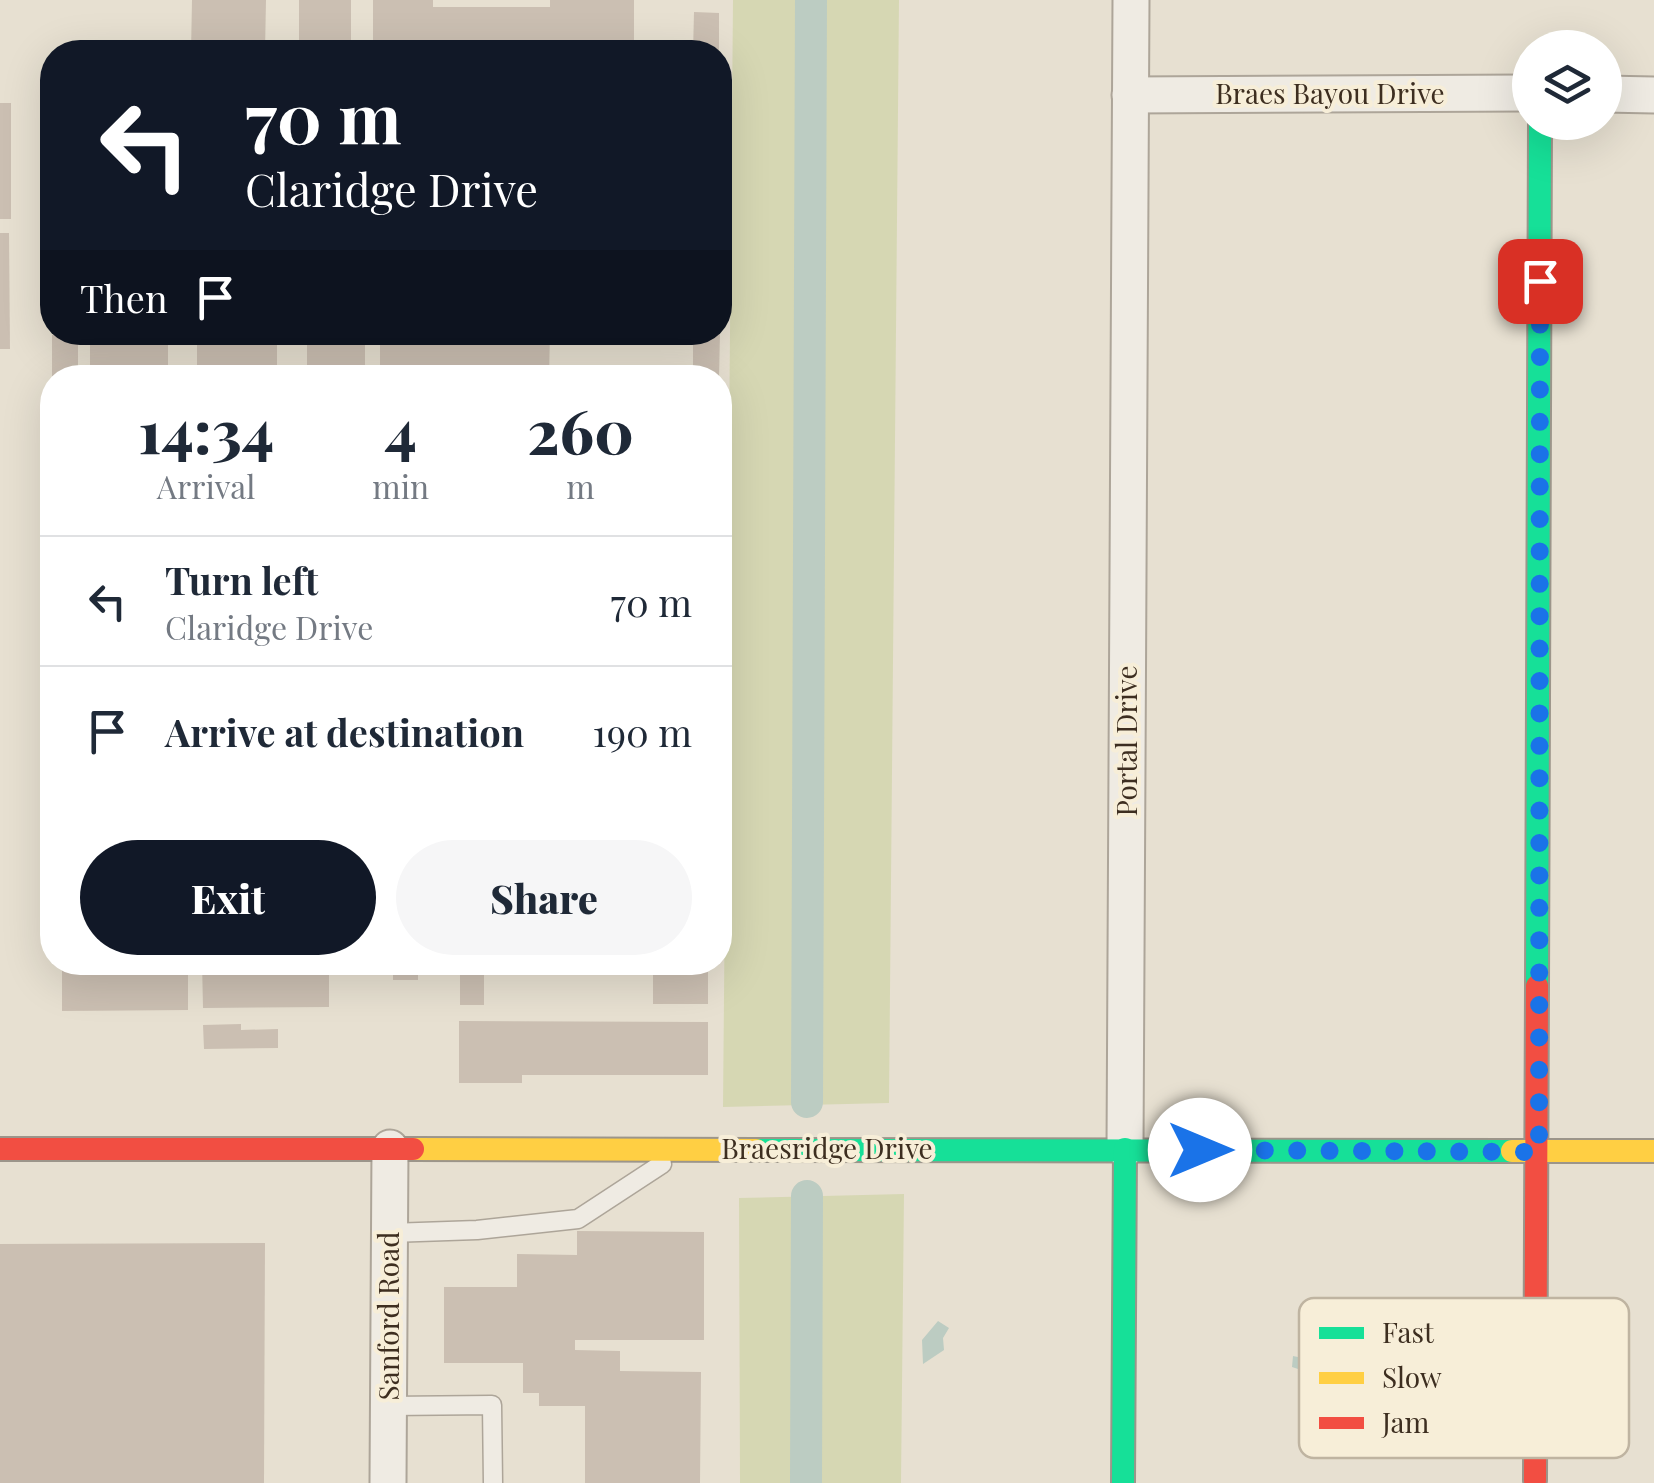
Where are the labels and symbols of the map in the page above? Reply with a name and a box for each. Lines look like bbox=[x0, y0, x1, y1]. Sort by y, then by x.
street label: Braes Bayou Drive bbox=[1215, 74, 1445, 111]
pin bbox=[1498, 239, 1583, 324]
street label: Portal Drive bbox=[1107, 665, 1144, 817]
position arrow bbox=[1148, 1098, 1252, 1202]
street label: Braesridge Drive bbox=[721, 1129, 933, 1166]
street label: Sanford Road bbox=[369, 1232, 406, 1400]
legend bbox=[1299, 1298, 1629, 1458]
text: Fast bbox=[1382, 1313, 1435, 1350]
text: Slow bbox=[1382, 1358, 1442, 1395]
text: Jam bbox=[1381, 1403, 1429, 1440]

